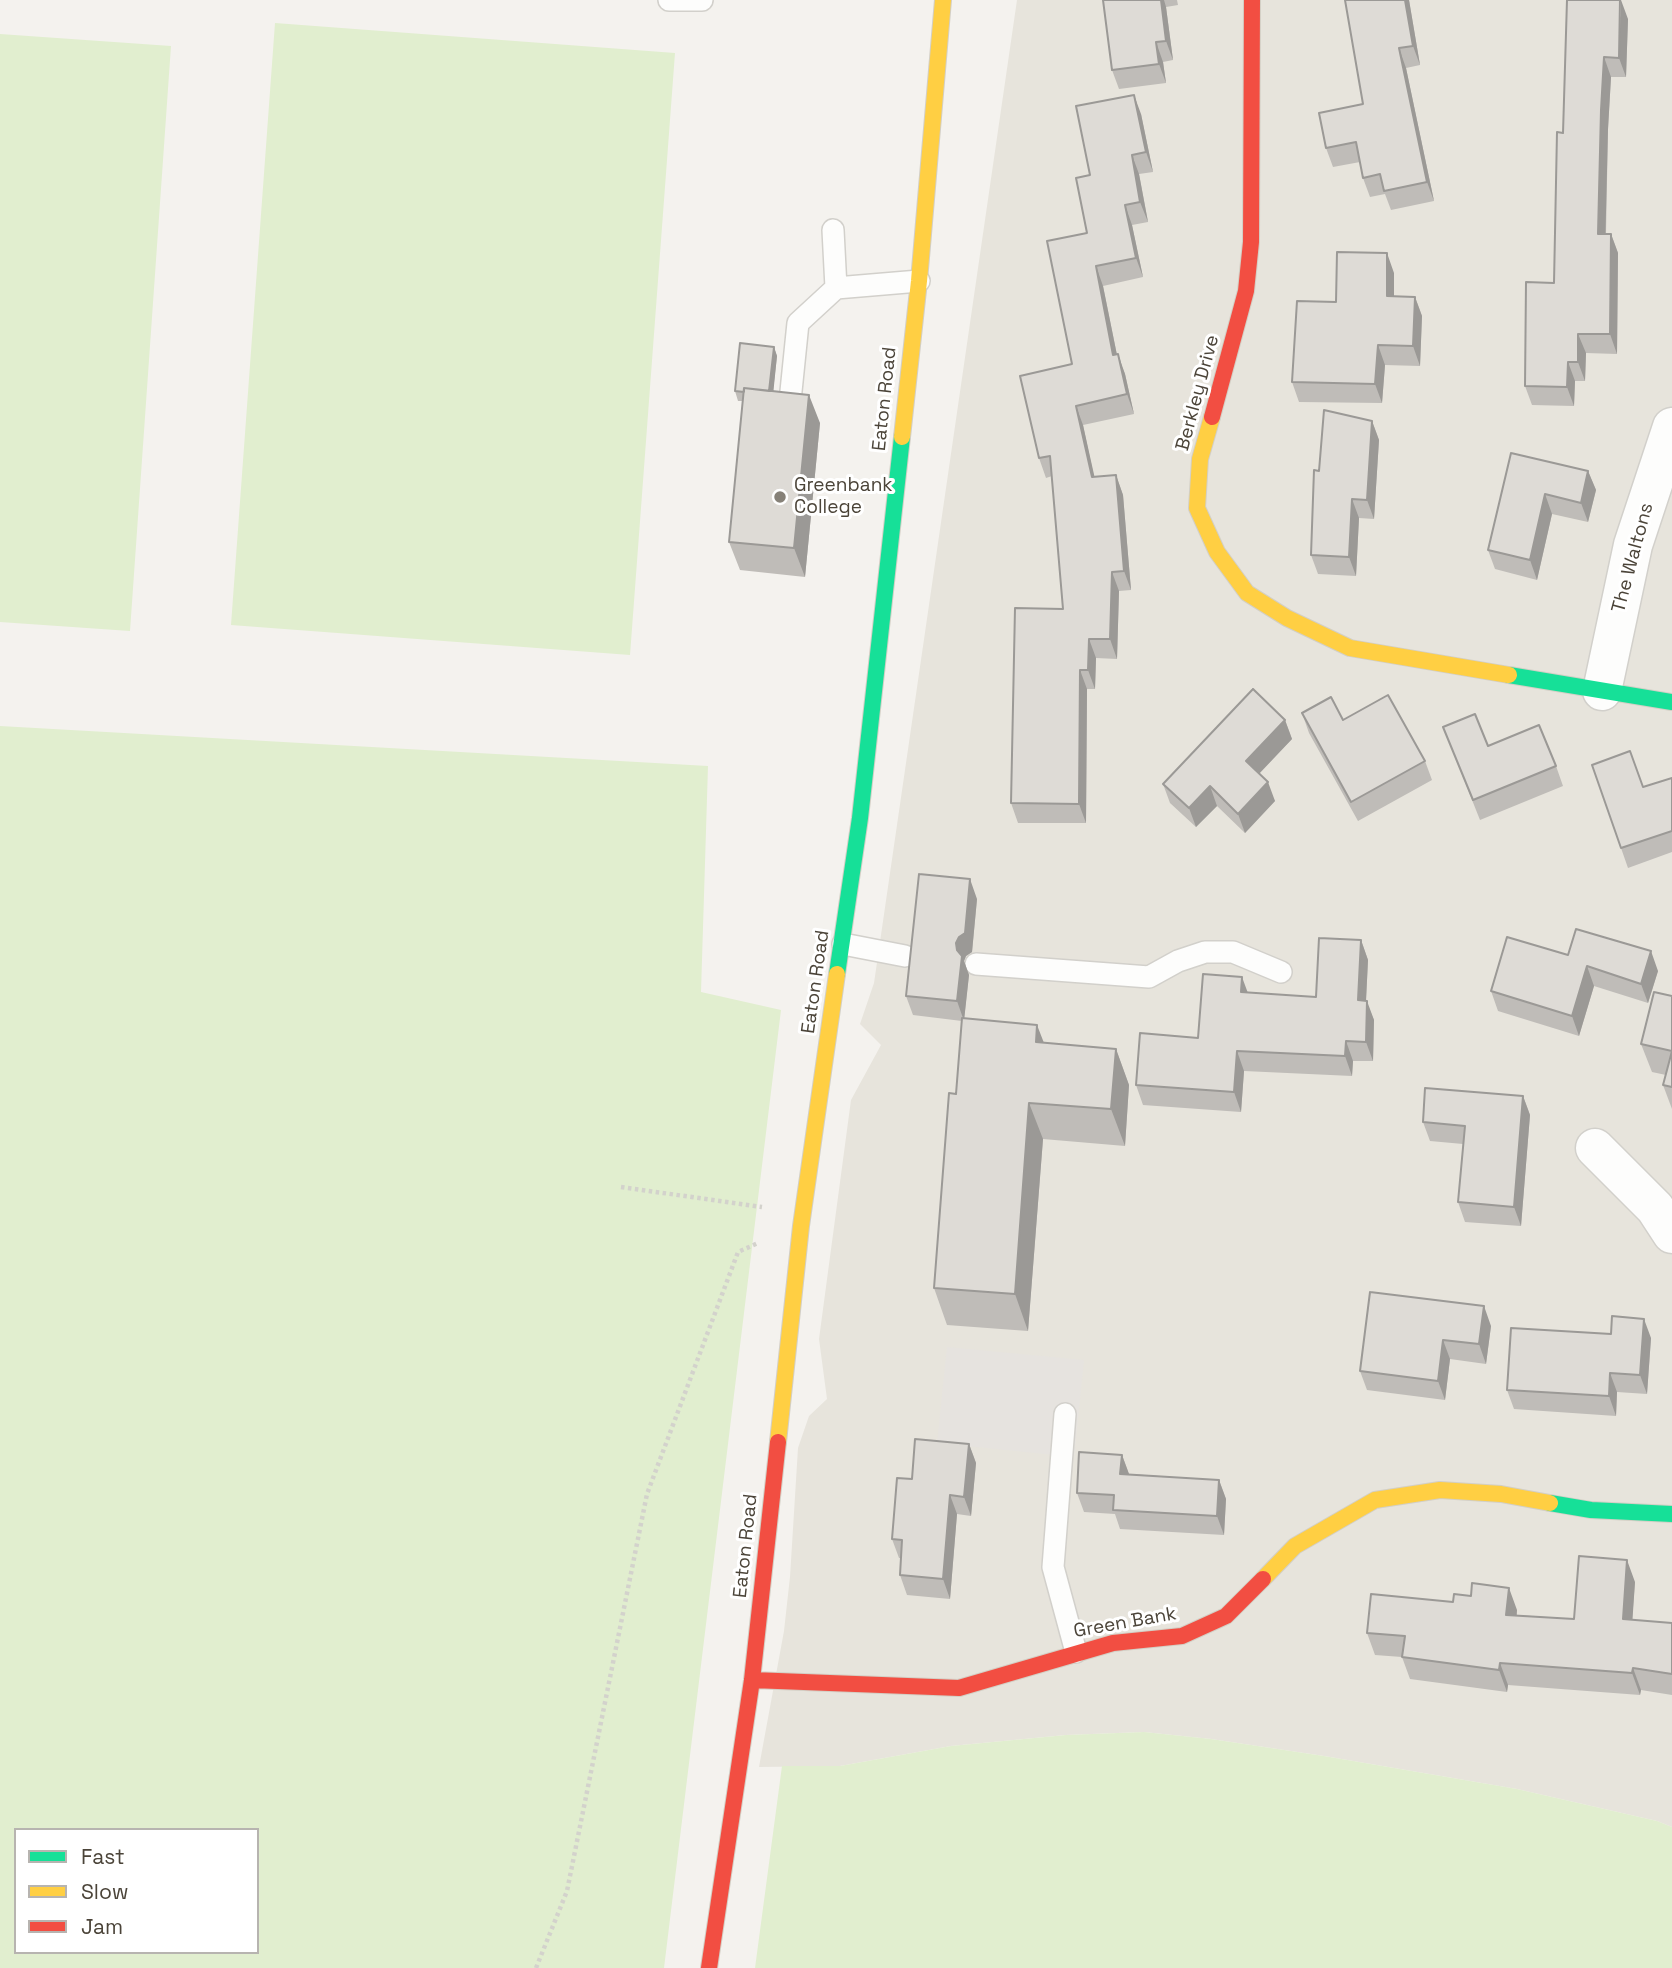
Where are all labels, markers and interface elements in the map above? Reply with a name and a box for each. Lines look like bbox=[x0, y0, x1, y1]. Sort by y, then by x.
street label: Berkley Drive bbox=[1172, 333, 1224, 453]
street label: Eaton Road bbox=[868, 346, 902, 452]
place label: Greenbank College bbox=[794, 475, 893, 519]
marker: Greenbank College bbox=[772, 489, 788, 505]
street label: The Waltons bbox=[1607, 501, 1659, 615]
street label: Eaton Road bbox=[797, 929, 835, 1035]
street label: Eaton Road bbox=[729, 1493, 763, 1599]
street label: Green Bank bbox=[1072, 1603, 1178, 1643]
legend bbox=[14, 1828, 259, 1954]
text: Fast bbox=[81, 1843, 125, 1870]
text: Slow bbox=[81, 1878, 129, 1905]
text: Jam bbox=[81, 1913, 123, 1940]

